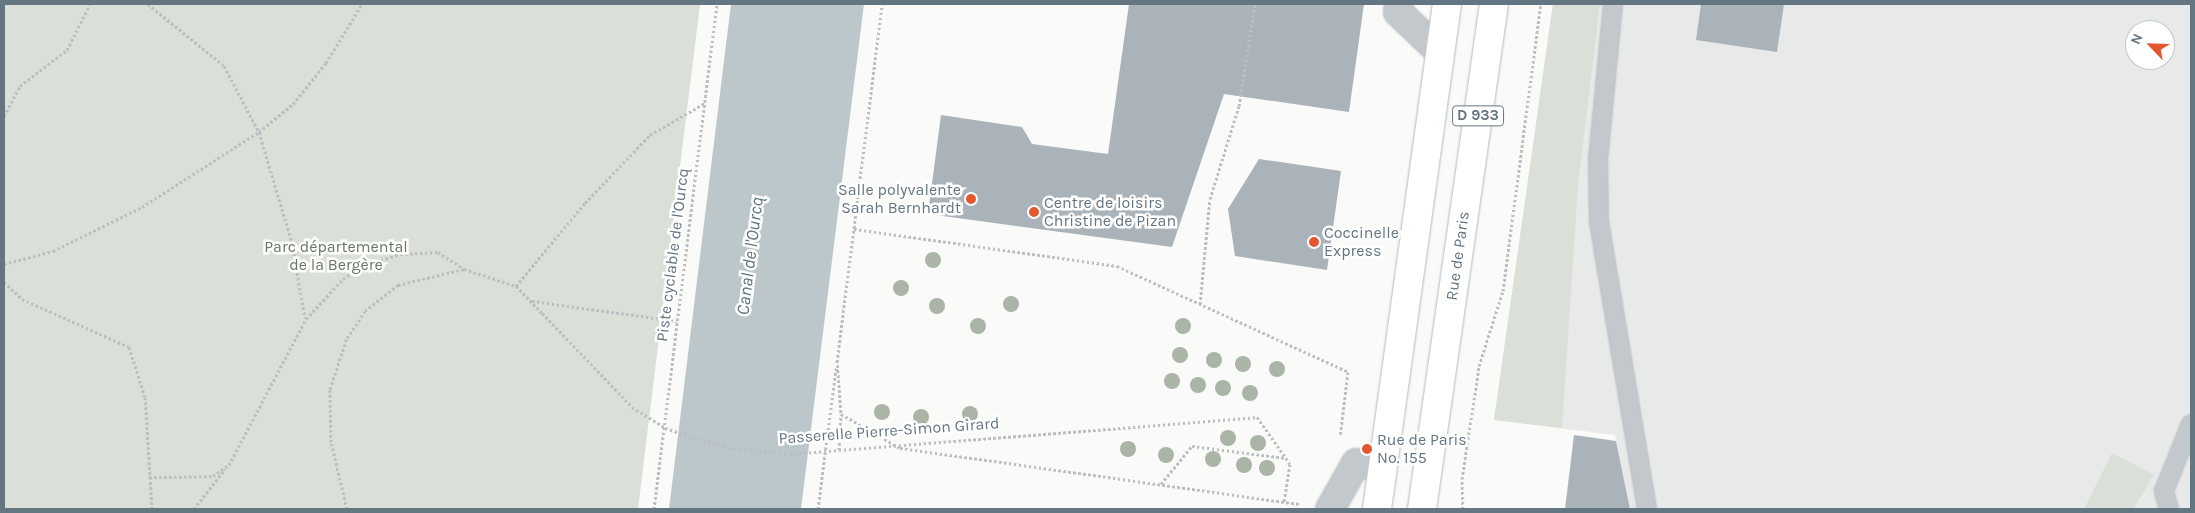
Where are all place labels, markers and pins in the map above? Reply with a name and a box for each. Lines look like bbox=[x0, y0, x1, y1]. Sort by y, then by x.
place label: Salle polyvalente Sarah Bernhardt bbox=[838, 180, 961, 218]
marker: Salle polyvalente Sarah Bernhardt bbox=[965, 193, 977, 205]
place label: Centre de loisirs Christine de Pizan bbox=[1044, 193, 1176, 231]
marker: Centre de loisirs Christine de Pizan bbox=[1028, 206, 1040, 218]
place label: Coccinelle Express bbox=[1324, 223, 1399, 261]
marker: Coccinelle Express bbox=[1308, 236, 1320, 248]
place label: Rue de Paris No. 155 bbox=[1377, 430, 1467, 468]
marker: Rue de Paris No. 155 bbox=[1361, 443, 1373, 455]

